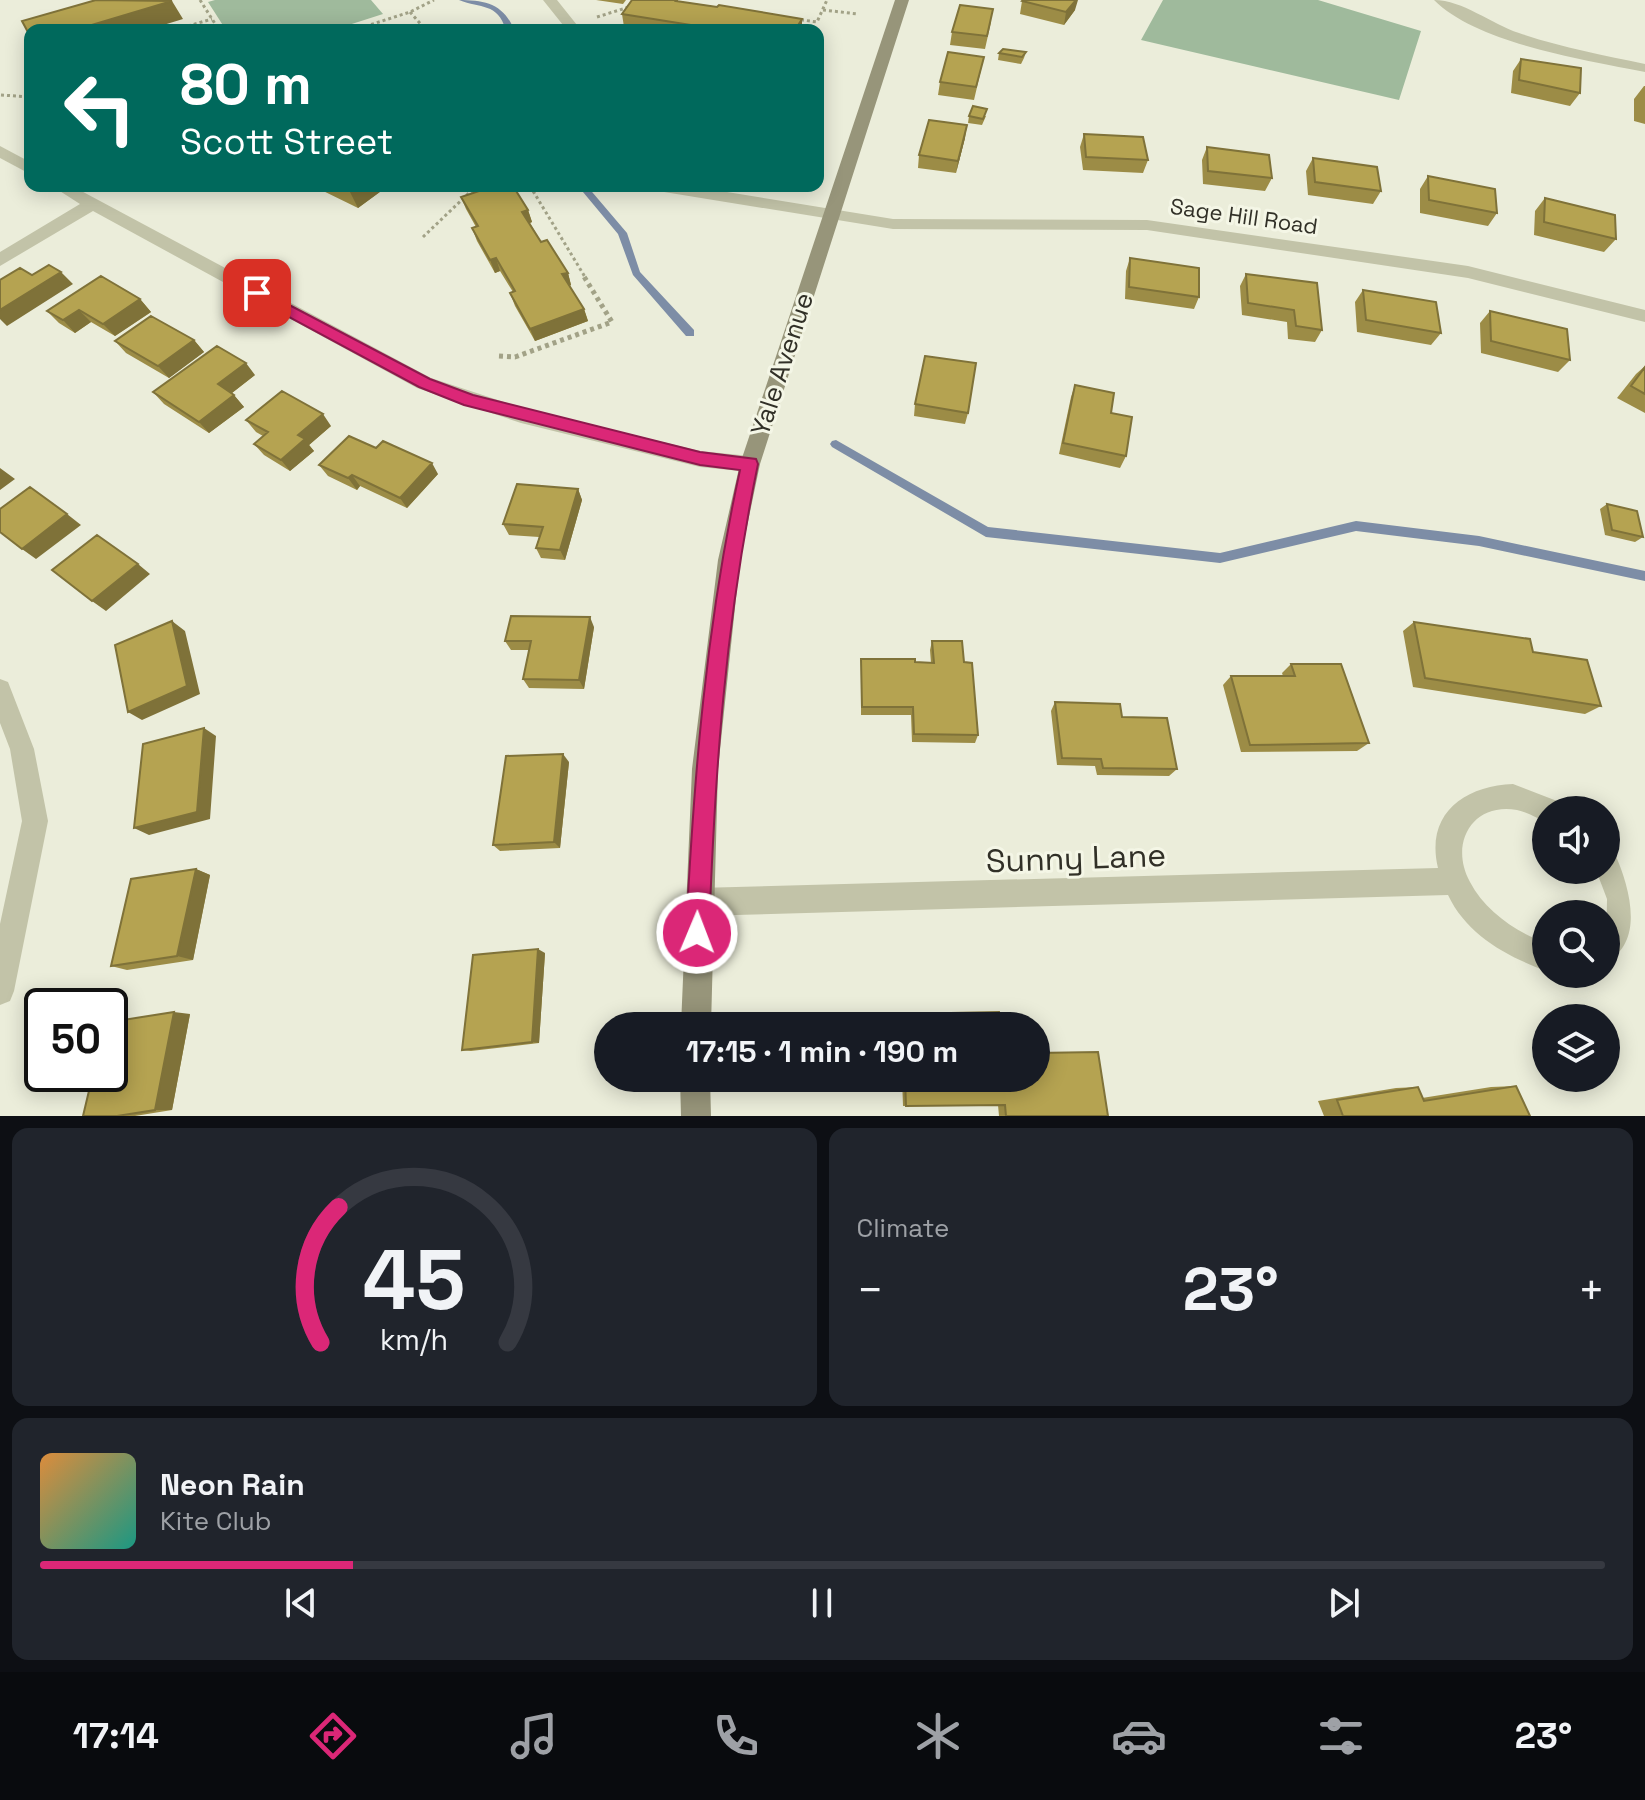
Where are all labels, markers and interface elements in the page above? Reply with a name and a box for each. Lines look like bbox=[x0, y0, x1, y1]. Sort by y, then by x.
text: 80 m bbox=[180, 49, 312, 120]
icon: left bbox=[48, 56, 152, 160]
text: Scott Street bbox=[180, 119, 393, 165]
street label: Sage Hill Road bbox=[1168, 192, 1320, 240]
pin bbox=[223, 259, 291, 327]
icon: arrive bbox=[235, 271, 279, 315]
street label: Yale Avenue bbox=[743, 288, 821, 440]
map controls bbox=[1532, 796, 1620, 1092]
button: sound bbox=[1532, 796, 1620, 884]
street label: Sunny Lane bbox=[985, 835, 1167, 881]
position arrow bbox=[655, 891, 739, 975]
button: search bbox=[1532, 900, 1620, 988]
speed limit sign: 50 bbox=[24, 988, 128, 1092]
button: layers bbox=[1532, 1004, 1620, 1092]
text: 17:15 · 1 min · 190 m bbox=[686, 1032, 958, 1071]
text: Climate bbox=[857, 1211, 949, 1245]
text: 45 bbox=[363, 1227, 466, 1333]
text: 23° bbox=[1183, 1251, 1279, 1328]
text: − bbox=[857, 1262, 884, 1318]
text: + bbox=[1578, 1262, 1605, 1318]
text: km/h bbox=[380, 1322, 448, 1358]
text: Neon Rain bbox=[160, 1465, 305, 1504]
text: Kite Club bbox=[160, 1504, 272, 1538]
icon: previous bbox=[279, 1581, 323, 1625]
icon: pause bbox=[800, 1581, 844, 1625]
icon: next bbox=[1322, 1581, 1366, 1625]
icon: directions bbox=[305, 1708, 361, 1764]
icon: music bbox=[506, 1708, 562, 1764]
icon: phone bbox=[708, 1708, 764, 1764]
icon: climate bbox=[910, 1708, 966, 1764]
icon: car bbox=[1111, 1708, 1167, 1764]
icon: filters bbox=[1313, 1708, 1369, 1764]
text: 17:14 bbox=[73, 1713, 159, 1759]
text: 23° bbox=[1515, 1713, 1572, 1759]

